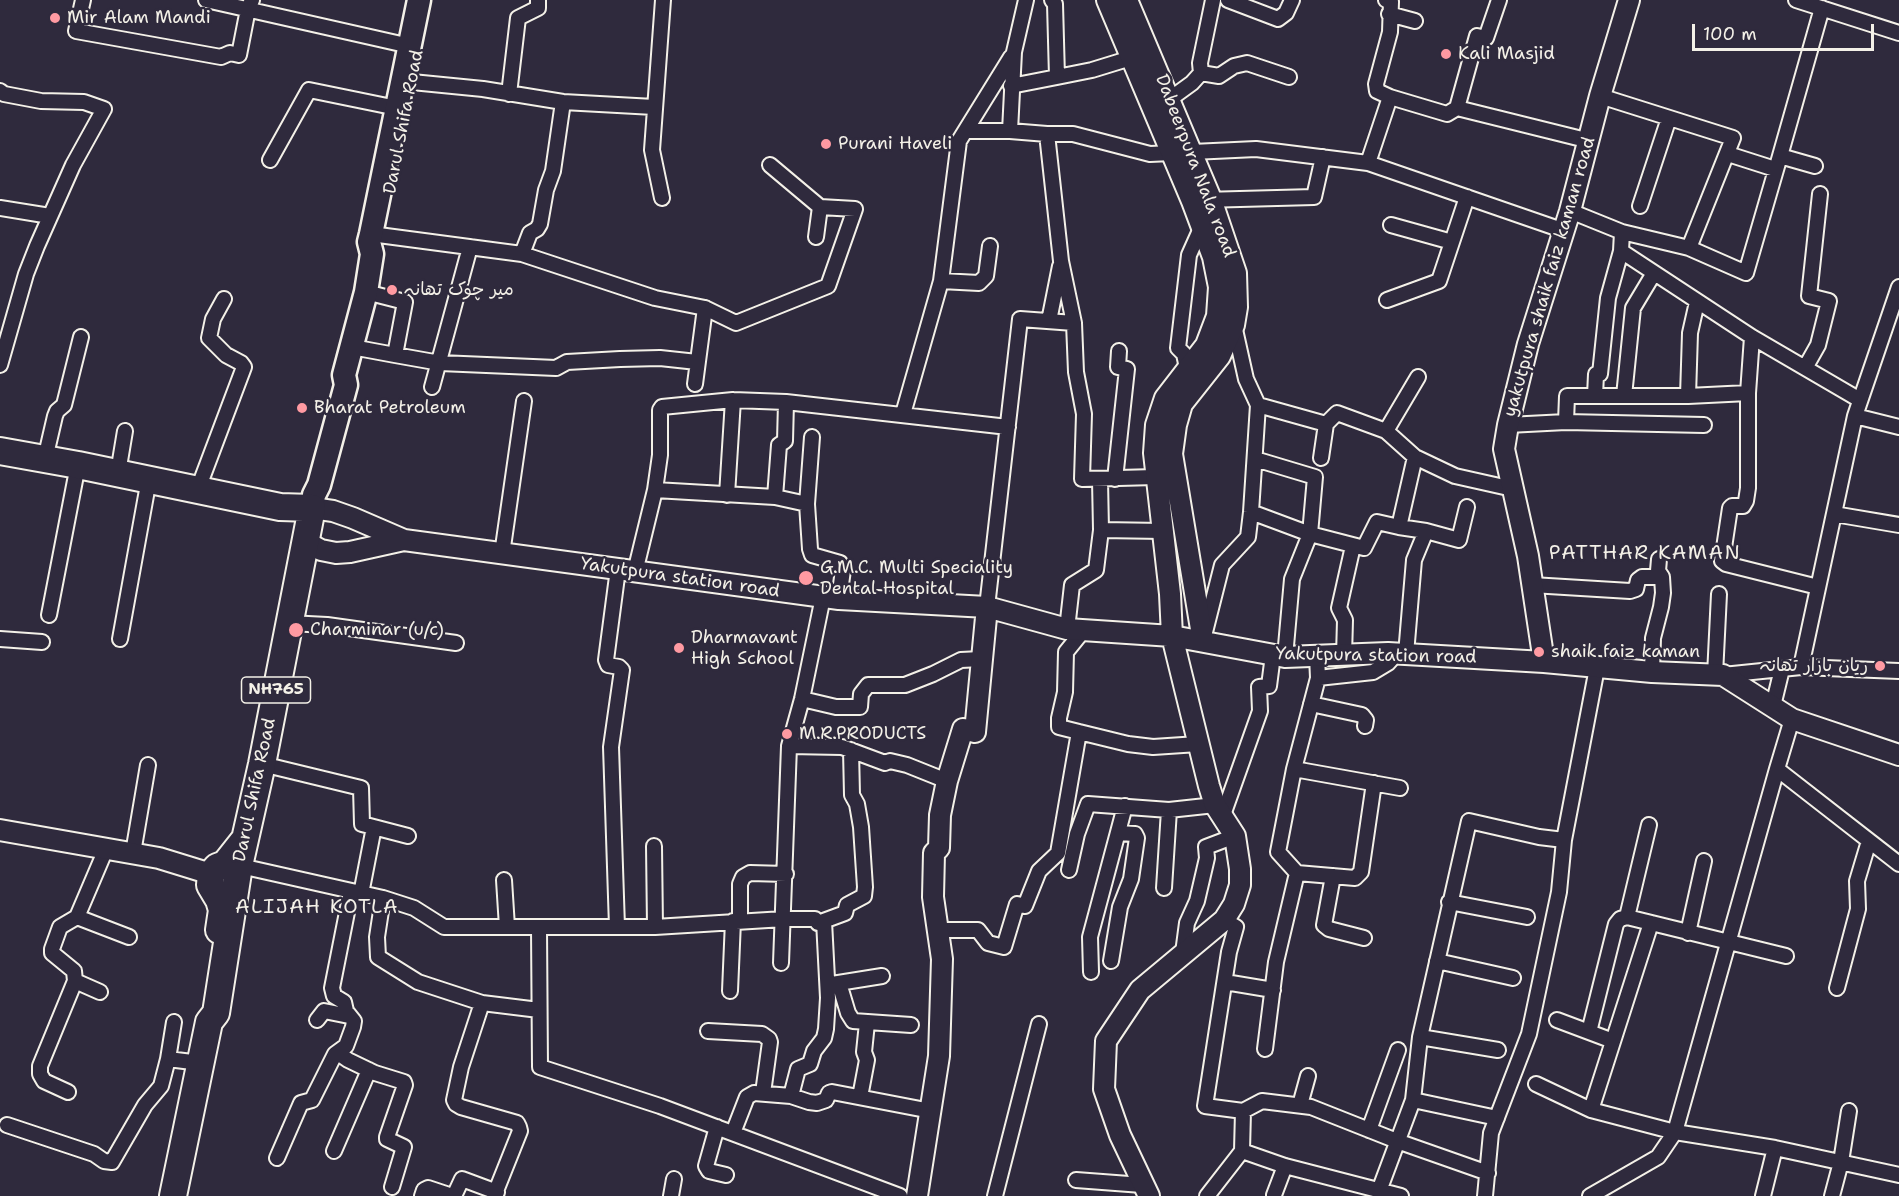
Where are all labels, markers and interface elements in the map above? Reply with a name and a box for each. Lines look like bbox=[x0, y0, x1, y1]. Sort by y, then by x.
place label: Mir Alam Mandi bbox=[67, 7, 211, 29]
marker: Mir Alam Mandi bbox=[48, 11, 62, 25]
scale bar bbox=[1695, 12, 1876, 50]
text: 100 m bbox=[1703, 22, 1757, 46]
place label: Kali Masjid bbox=[1458, 43, 1555, 65]
marker: Kali Masjid bbox=[1439, 47, 1453, 61]
street label: Darul Shifa Road bbox=[379, 48, 429, 196]
street label: Dabeerpura Nala road bbox=[1150, 71, 1240, 261]
place label: Purani Haveli bbox=[838, 133, 952, 155]
street label: yakutpura shaik faiz kaman road bbox=[1500, 134, 1600, 420]
marker: Purani Haveli bbox=[819, 137, 833, 151]
place label: میر چوک تھانہ bbox=[404, 279, 514, 301]
marker: میر چوک تھانہ bbox=[385, 283, 399, 297]
place label: Bharat Petroleum bbox=[314, 397, 466, 419]
marker: Bharat Petroleum bbox=[295, 401, 309, 415]
district label: PATTHAR KAMAN bbox=[1549, 542, 1741, 566]
street label: Yakutpura station road bbox=[579, 553, 781, 603]
place label: G.M.C. Multi Speciality Dental Hospital bbox=[820, 557, 1013, 600]
marker: G.M.C. Multi Speciality Dental Hospital bbox=[797, 569, 815, 587]
place label: Charminar (u/c) bbox=[310, 619, 444, 641]
marker: Charminar (u/c) bbox=[287, 621, 305, 639]
place label: Dharmavant High School bbox=[691, 627, 798, 670]
marker: Dharmavant High School bbox=[672, 641, 686, 655]
place label: shaik faiz kaman bbox=[1551, 641, 1700, 663]
street label: Yakutpura station road bbox=[1275, 643, 1477, 669]
marker: shaik faiz kaman bbox=[1532, 645, 1546, 659]
place label: ریان بازار تھانہ bbox=[1760, 655, 1868, 677]
marker: ریان بازار تھانہ bbox=[1873, 659, 1887, 673]
road number: NH765 bbox=[242, 677, 310, 703]
street label: Darul Shifa Road bbox=[229, 716, 281, 864]
place label: M.R.PRODUCTS bbox=[799, 723, 926, 745]
marker: M.R.PRODUCTS bbox=[780, 727, 794, 741]
district label: ALIJAH KOTLA bbox=[235, 896, 399, 920]

